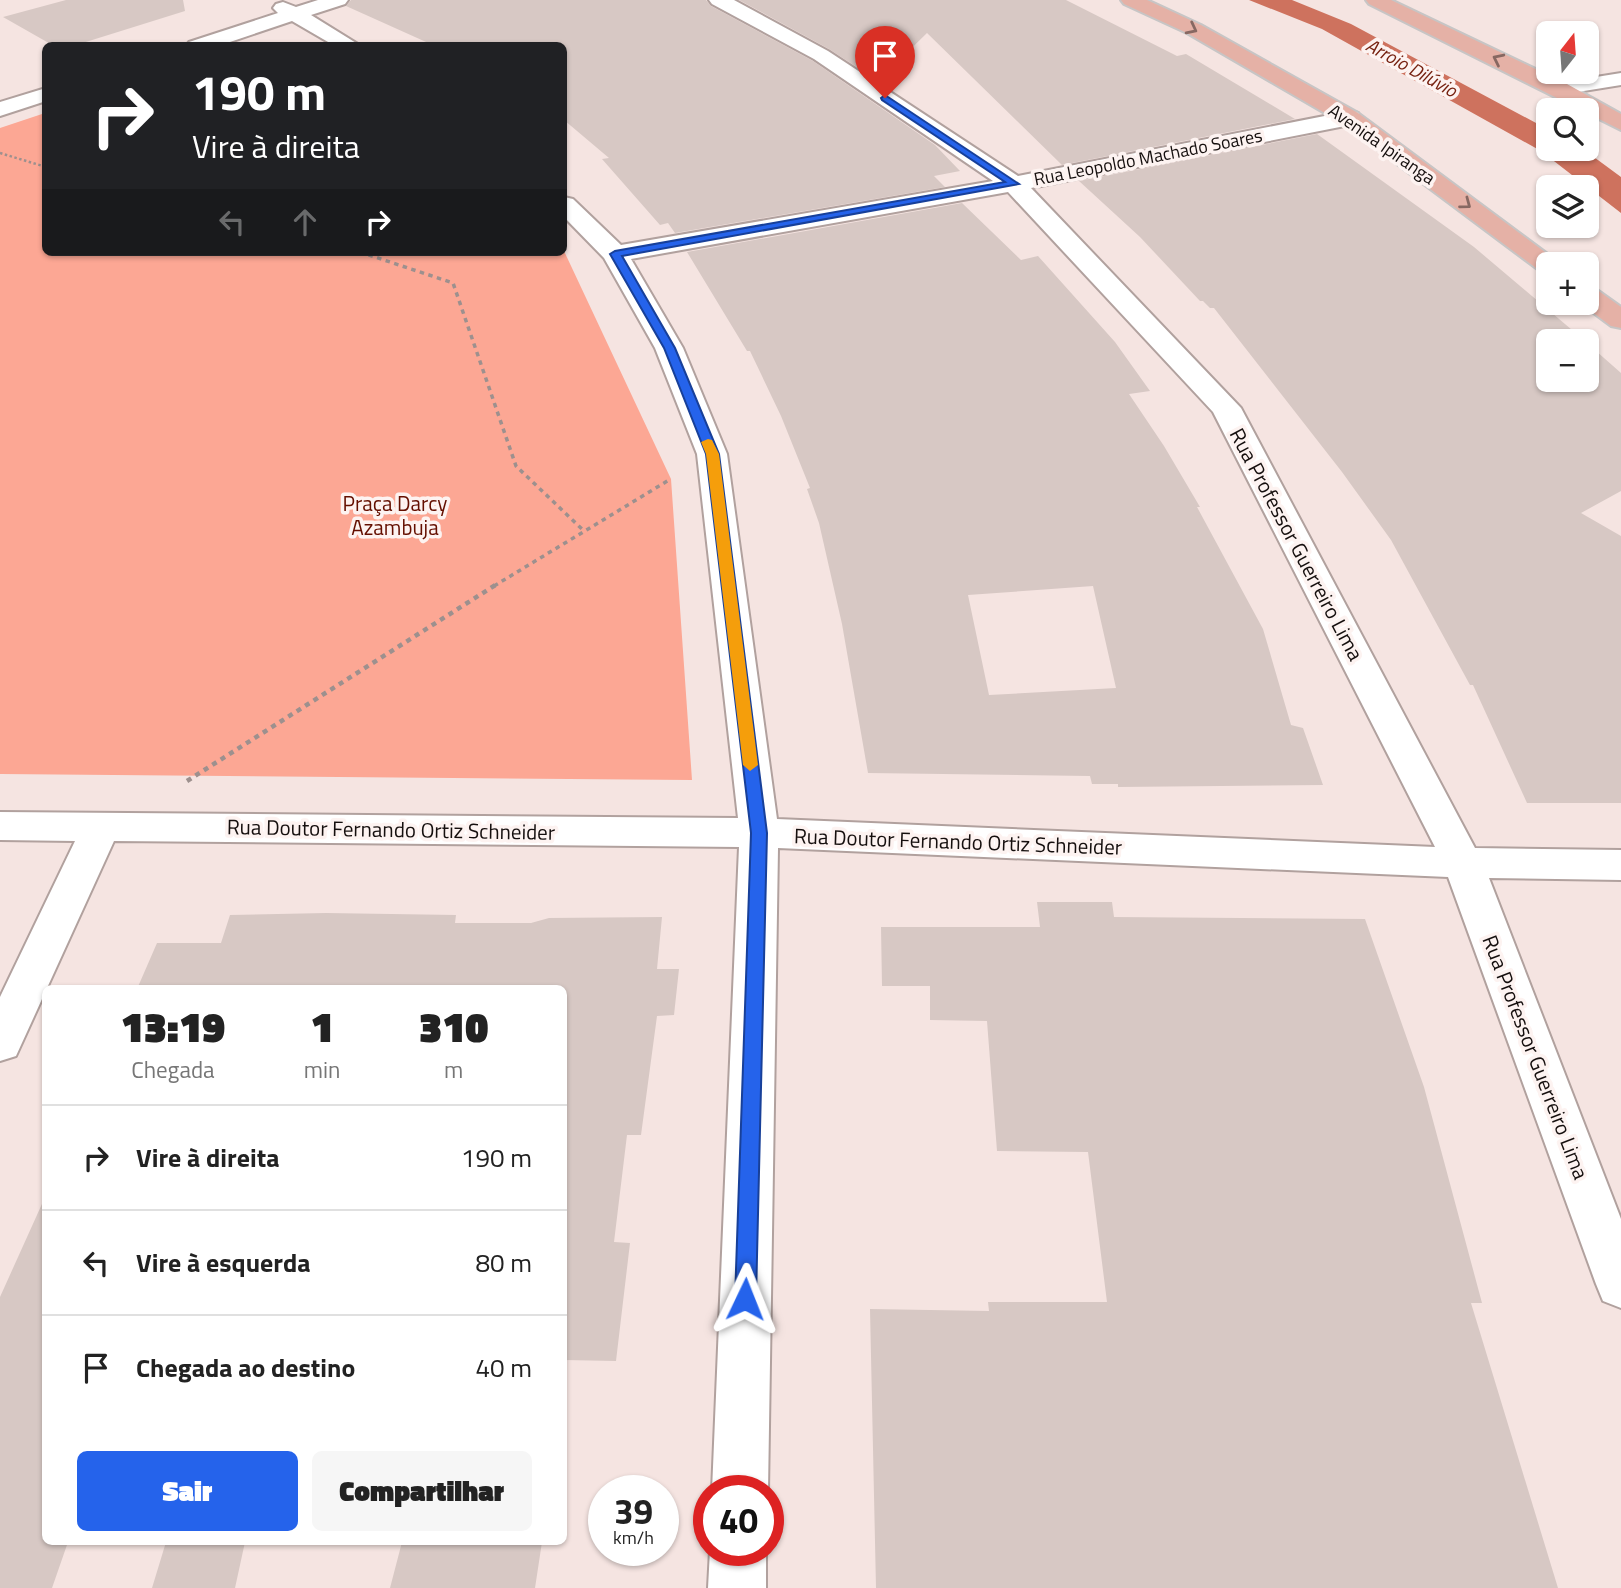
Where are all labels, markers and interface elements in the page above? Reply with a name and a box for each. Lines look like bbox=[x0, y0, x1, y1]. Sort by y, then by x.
one-way arrow bbox=[1185, 21, 1197, 35]
north arrow bbox=[1536, 21, 1600, 84]
map controls bbox=[1536, 21, 1599, 392]
pin bbox=[855, 26, 915, 98]
water label: Arroio Dilúvio bbox=[1361, 30, 1463, 104]
icon: arrive bbox=[866, 37, 904, 75]
one-way arrow bbox=[1493, 53, 1505, 67]
text: 190 m bbox=[192, 54, 326, 129]
icon: right bbox=[77, 70, 168, 161]
street label: Avenida Ipiranga bbox=[1323, 97, 1441, 191]
button: search bbox=[1536, 98, 1599, 161]
text: Vire à direita bbox=[192, 122, 360, 170]
street label: Rua Leopoldo Machado Soares bbox=[1031, 122, 1265, 192]
button: layers bbox=[1536, 175, 1599, 238]
one-way arrow bbox=[1458, 196, 1471, 209]
icon: left bbox=[213, 203, 251, 241]
icon: ahead bbox=[286, 203, 324, 241]
icon: right bbox=[359, 203, 397, 241]
button: + bbox=[1536, 252, 1599, 315]
button: − bbox=[1536, 329, 1599, 392]
street label: Rua Professor Guerreiro Lima bbox=[1222, 422, 1372, 666]
park label: Praça Darcy Azambuja bbox=[343, 487, 447, 543]
street label: Rua Doutor Fernando Ortiz Schneider bbox=[227, 810, 555, 848]
street label: Rua Doutor Fernando Ortiz Schneider bbox=[793, 819, 1123, 863]
street label: Rua Professor Guerreiro Lima bbox=[1475, 930, 1598, 1184]
text: 13:19 bbox=[121, 994, 225, 1058]
text: 1 bbox=[311, 994, 334, 1058]
text: 310 bbox=[419, 994, 488, 1058]
text: Chegada bbox=[131, 1052, 215, 1087]
text: min bbox=[304, 1052, 340, 1087]
text: m bbox=[444, 1052, 463, 1087]
text: Vire à direita bbox=[136, 1138, 279, 1177]
text: 190 m bbox=[461, 1138, 532, 1177]
icon: right bbox=[77, 1139, 115, 1177]
text: Vire à esquerda bbox=[136, 1243, 311, 1282]
text: 80 m bbox=[475, 1243, 532, 1282]
icon: left bbox=[77, 1244, 115, 1282]
position arrow bbox=[708, 1262, 782, 1336]
text: Chegada ao destino bbox=[136, 1348, 355, 1387]
text: 40 m bbox=[475, 1348, 532, 1387]
icon: arrive bbox=[77, 1349, 115, 1387]
button: Sair bbox=[77, 1451, 298, 1531]
button: Compartilhar bbox=[312, 1451, 532, 1531]
speed limit sign: 40 bbox=[693, 1475, 784, 1566]
text: 39 bbox=[614, 1484, 653, 1538]
text: km/h bbox=[613, 1524, 654, 1551]

